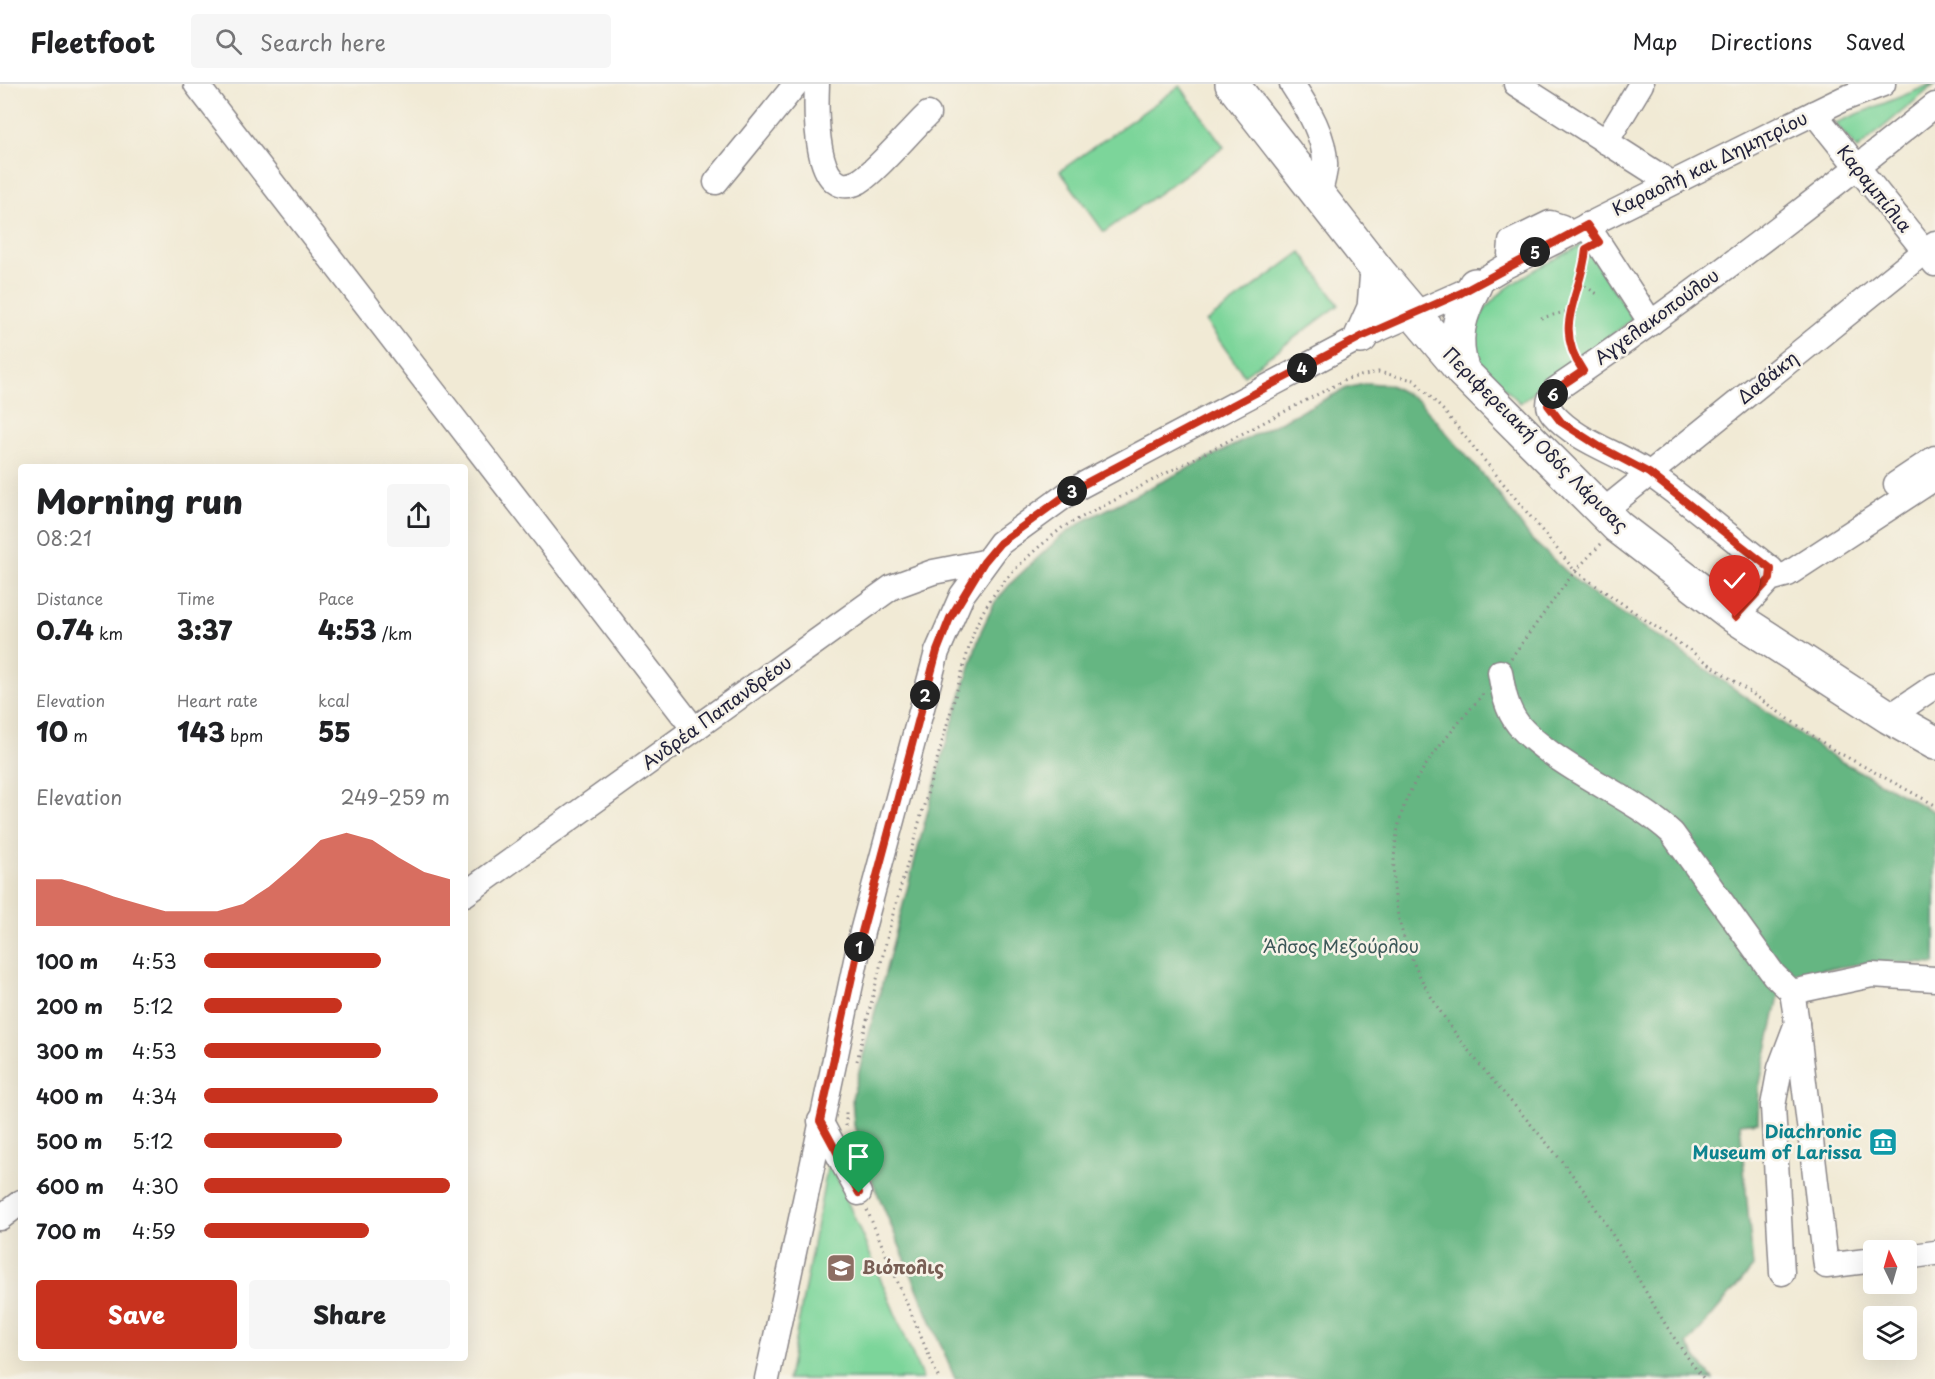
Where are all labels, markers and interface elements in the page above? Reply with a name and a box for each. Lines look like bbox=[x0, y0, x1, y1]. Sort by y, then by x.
search box bbox=[191, 14, 611, 68]
text: Fleetfoot bbox=[30, 20, 155, 63]
icon: search bbox=[212, 25, 245, 58]
text: Search here bbox=[260, 25, 386, 58]
text: Map bbox=[1632, 25, 1677, 57]
text: Directions bbox=[1710, 25, 1812, 57]
text: Saved bbox=[1845, 25, 1905, 57]
street label: Καραολή και Δημητρίου bbox=[1607, 104, 1812, 222]
street label: Καραμπίλια bbox=[1831, 139, 1919, 238]
pin: 5 bbox=[1520, 237, 1550, 267]
text: 5 bbox=[1530, 240, 1540, 264]
street label: Αγγελακοπούλου bbox=[1588, 261, 1724, 370]
street label: Περιφερειακή Οδός Λάρισας bbox=[1437, 340, 1635, 538]
street label: Δαβάκη bbox=[1731, 344, 1803, 410]
pin: 4 bbox=[1287, 353, 1317, 383]
text: 4 bbox=[1297, 356, 1307, 380]
pin: 6 bbox=[1538, 379, 1568, 409]
text: 6 bbox=[1547, 382, 1559, 406]
text: Morning run bbox=[36, 475, 243, 525]
pin: 3 bbox=[1057, 476, 1087, 506]
text: 3 bbox=[1067, 479, 1077, 503]
button: share bbox=[387, 484, 450, 547]
text: 08:21 bbox=[36, 523, 92, 553]
pin bbox=[1709, 555, 1760, 617]
icon: check bbox=[1718, 564, 1751, 597]
text: Distance bbox=[36, 586, 103, 610]
text: Time bbox=[177, 586, 215, 610]
text: Pace bbox=[318, 586, 354, 610]
text: 0.74 bbox=[36, 610, 94, 649]
text: 3:37 bbox=[177, 610, 232, 649]
text: 4:53 bbox=[318, 610, 377, 649]
text: km bbox=[94, 621, 123, 645]
text: /km bbox=[377, 621, 412, 645]
street label: Ανδρέα Παπανδρέου bbox=[636, 648, 797, 775]
pin: 2 bbox=[910, 680, 940, 710]
text: 2 bbox=[919, 683, 931, 707]
text: Elevation bbox=[36, 688, 105, 712]
text: Heart rate bbox=[177, 688, 258, 712]
text: kcal bbox=[318, 688, 350, 712]
text: 10 bbox=[36, 712, 68, 751]
text: 143 bbox=[177, 712, 225, 751]
text: 55 bbox=[318, 712, 351, 751]
text: m bbox=[68, 723, 88, 747]
text: bpm bbox=[225, 723, 263, 747]
text: Elevation bbox=[36, 782, 122, 812]
text: 249–259 m bbox=[340, 782, 450, 812]
pin: 1 bbox=[844, 932, 874, 962]
park label: Άλσος Μεζούρλου bbox=[1263, 932, 1419, 959]
text: 1 bbox=[855, 935, 863, 959]
text: 100 m bbox=[36, 946, 98, 976]
text: 4:53 bbox=[132, 946, 177, 976]
text: 200 m bbox=[36, 991, 103, 1021]
text: 5:12 bbox=[132, 991, 174, 1021]
text: 300 m bbox=[36, 1036, 104, 1066]
text: 4:53 bbox=[132, 1036, 177, 1066]
text: 400 m bbox=[36, 1081, 104, 1111]
text: 4:34 bbox=[132, 1081, 177, 1111]
place label: Diachronic Museum of Larissa bbox=[1693, 1117, 1862, 1165]
text: 500 m bbox=[36, 1126, 103, 1156]
text: 5:12 bbox=[132, 1126, 174, 1156]
museum icon: Diachronic Museum of Larissa bbox=[1867, 1126, 1899, 1158]
pin bbox=[833, 1131, 884, 1193]
icon: arrive bbox=[842, 1140, 875, 1173]
text: 600 m bbox=[36, 1171, 104, 1201]
text: 4:30 bbox=[132, 1171, 179, 1201]
text: 700 m bbox=[36, 1216, 101, 1246]
text: 4:59 bbox=[132, 1216, 176, 1246]
north arrow bbox=[1863, 1240, 1917, 1294]
map controls bbox=[1863, 1240, 1917, 1360]
school or university icon: Βιόπολις bbox=[825, 1252, 857, 1284]
place label: Βιόπολις bbox=[862, 1253, 944, 1280]
button: Save bbox=[36, 1280, 237, 1349]
button: Share bbox=[249, 1280, 450, 1349]
button: layers bbox=[1863, 1306, 1917, 1360]

